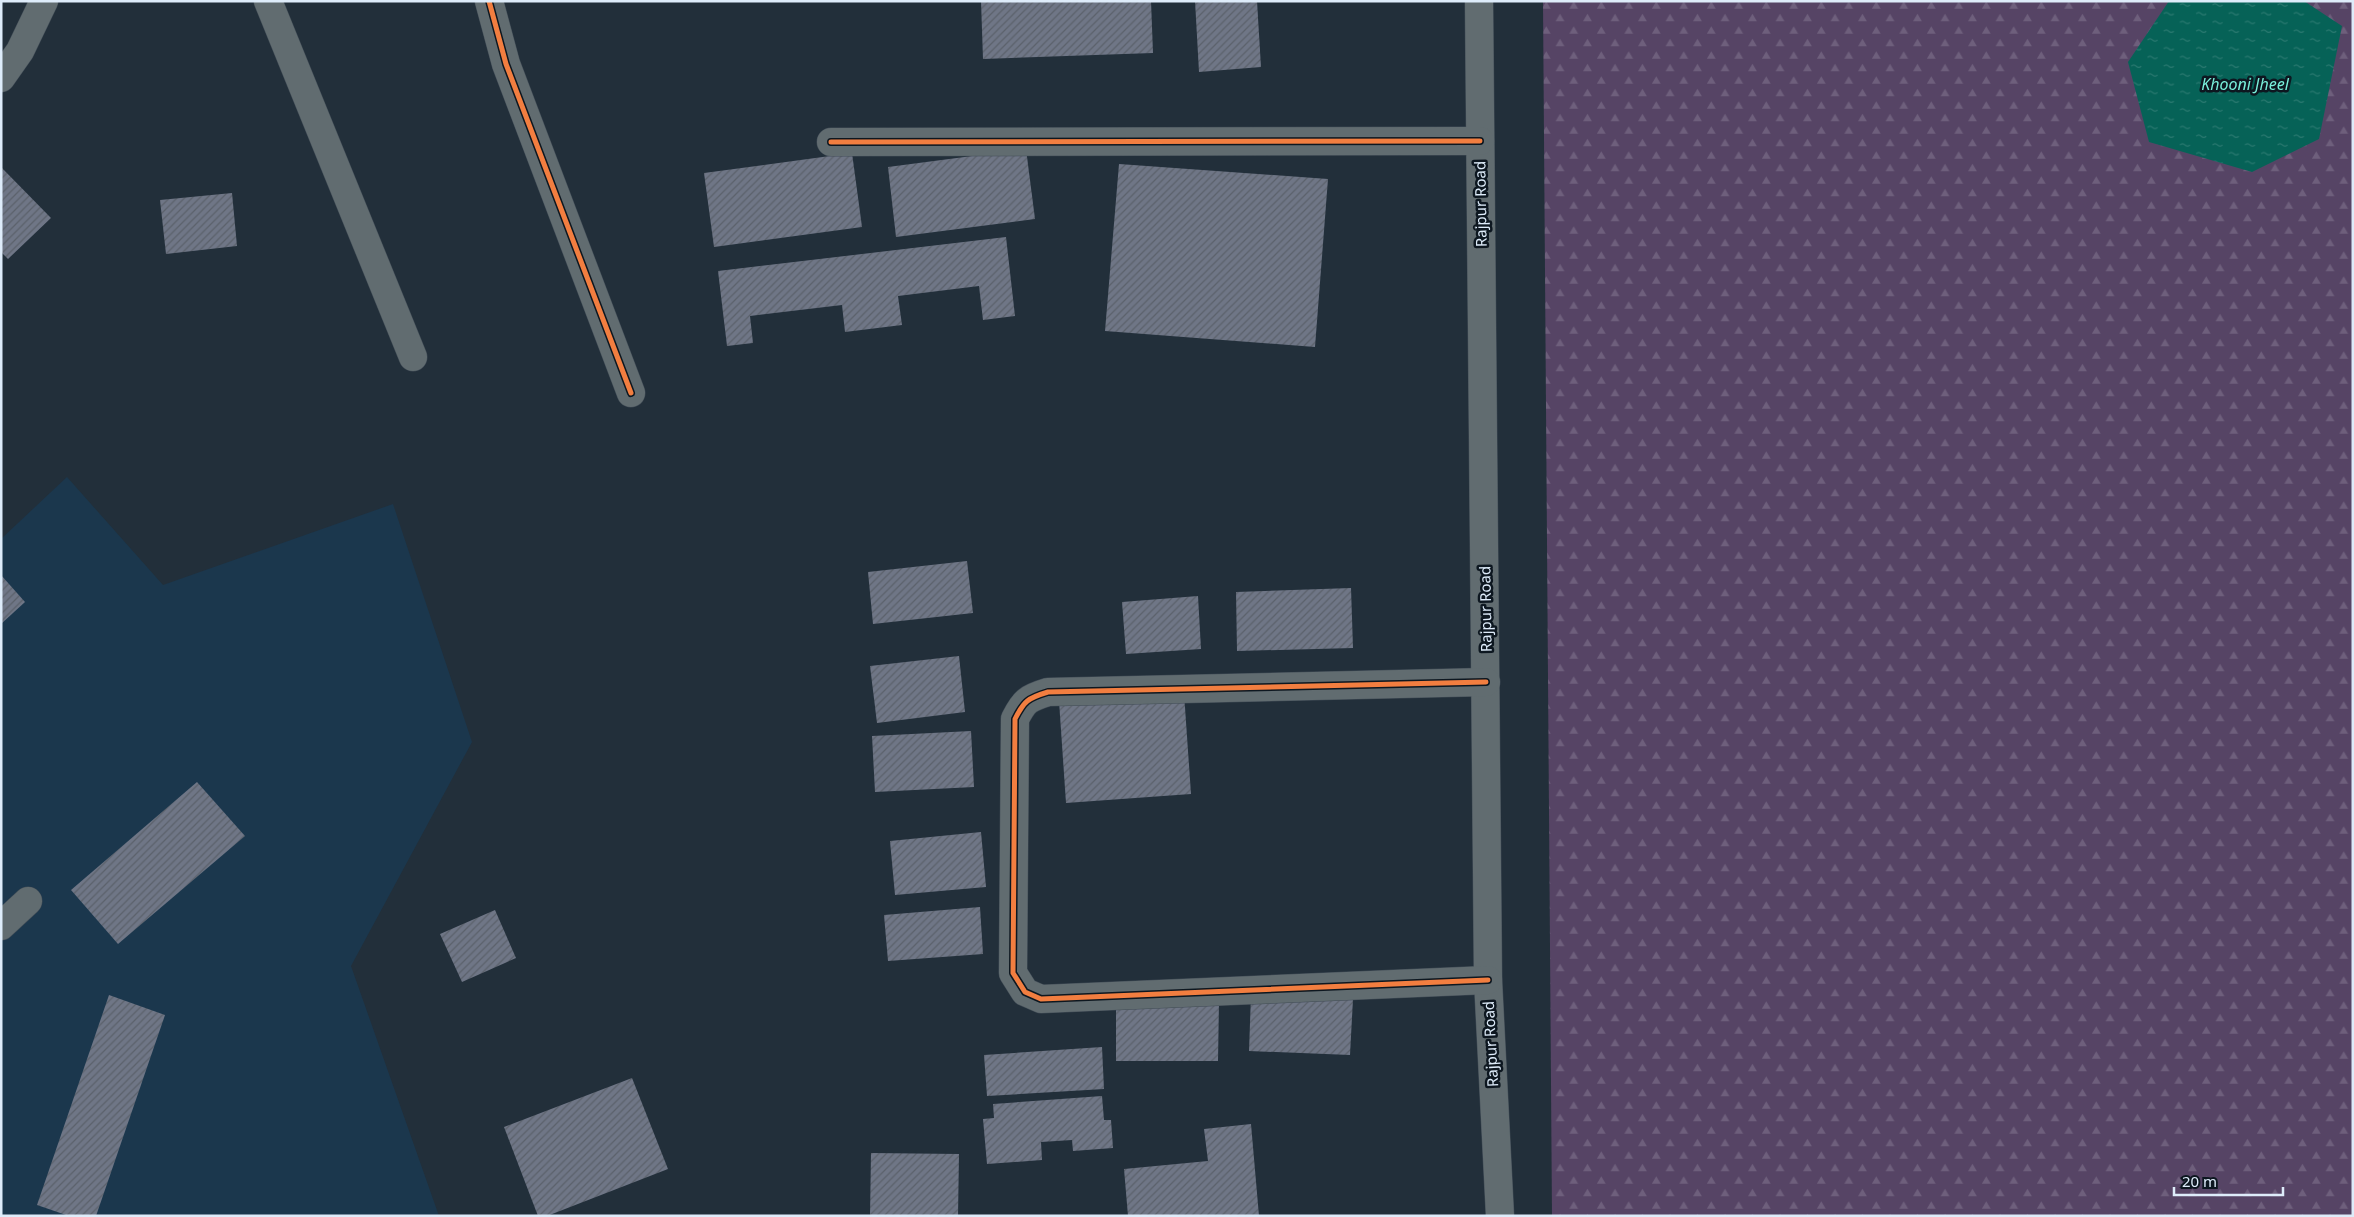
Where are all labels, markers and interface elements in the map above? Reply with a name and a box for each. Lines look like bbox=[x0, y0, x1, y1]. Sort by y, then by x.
water label: Khooni Jheel bbox=[2201, 73, 2290, 95]
street label: Rajpur Road bbox=[1469, 161, 1491, 247]
street label: Rajpur Road bbox=[1474, 566, 1496, 652]
street label: Rajpur Road bbox=[1478, 1000, 1502, 1088]
scale bar bbox=[2174, 1164, 2283, 1196]
text: 20 m bbox=[2182, 1171, 2217, 1191]

